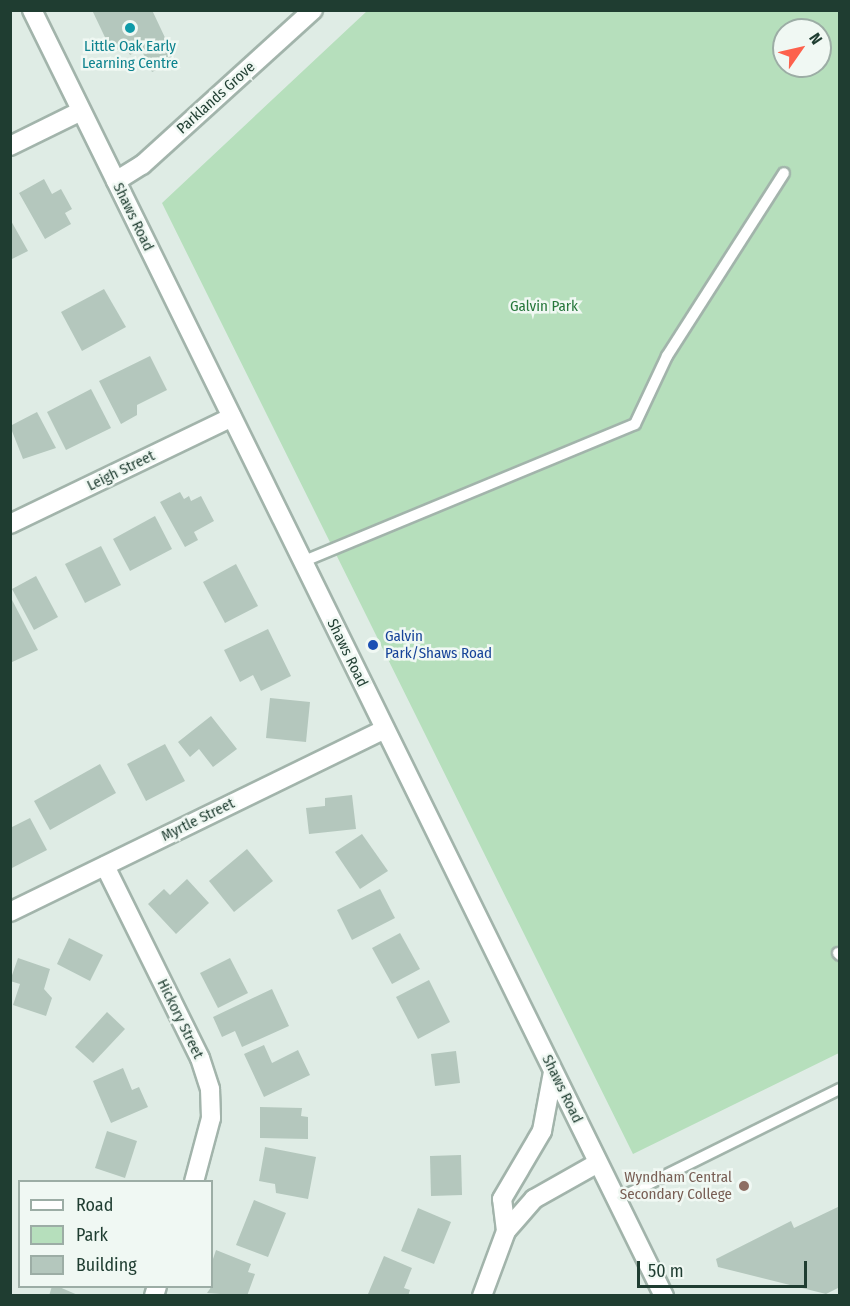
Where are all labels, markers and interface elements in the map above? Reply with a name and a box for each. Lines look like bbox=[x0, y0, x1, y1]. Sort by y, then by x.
north arrow bbox=[772, 18, 832, 78]
marker: Little Oak Early Learning Centre bbox=[123, 21, 137, 35]
text: N bbox=[805, 29, 826, 48]
place label: Little Oak Early Learning Centre bbox=[82, 37, 178, 72]
street label: Parklands Grove bbox=[173, 58, 259, 138]
street label: Shaws Road bbox=[109, 180, 157, 254]
park label: Galvin Park bbox=[510, 298, 578, 316]
street label: Leigh Street bbox=[84, 447, 158, 495]
street label: Shaws Road bbox=[323, 616, 371, 690]
place label: Galvin Park/Shaws Road bbox=[385, 627, 492, 662]
marker: Galvin Park/Shaws Road bbox=[366, 638, 380, 652]
street label: Myrtle Street bbox=[159, 795, 237, 845]
street label: Hickory Street bbox=[153, 976, 207, 1062]
street label: Shaws Road bbox=[538, 1052, 586, 1126]
place label: Wyndham Central Secondary College bbox=[620, 1168, 732, 1203]
marker: Wyndham Central Secondary College bbox=[737, 1179, 751, 1193]
legend bbox=[18, 1180, 213, 1288]
text: Road bbox=[76, 1194, 113, 1216]
text: Park bbox=[76, 1224, 108, 1246]
scale bar bbox=[640, 1249, 810, 1287]
text: Building bbox=[76, 1254, 137, 1276]
text: 50 m bbox=[648, 1260, 684, 1282]

